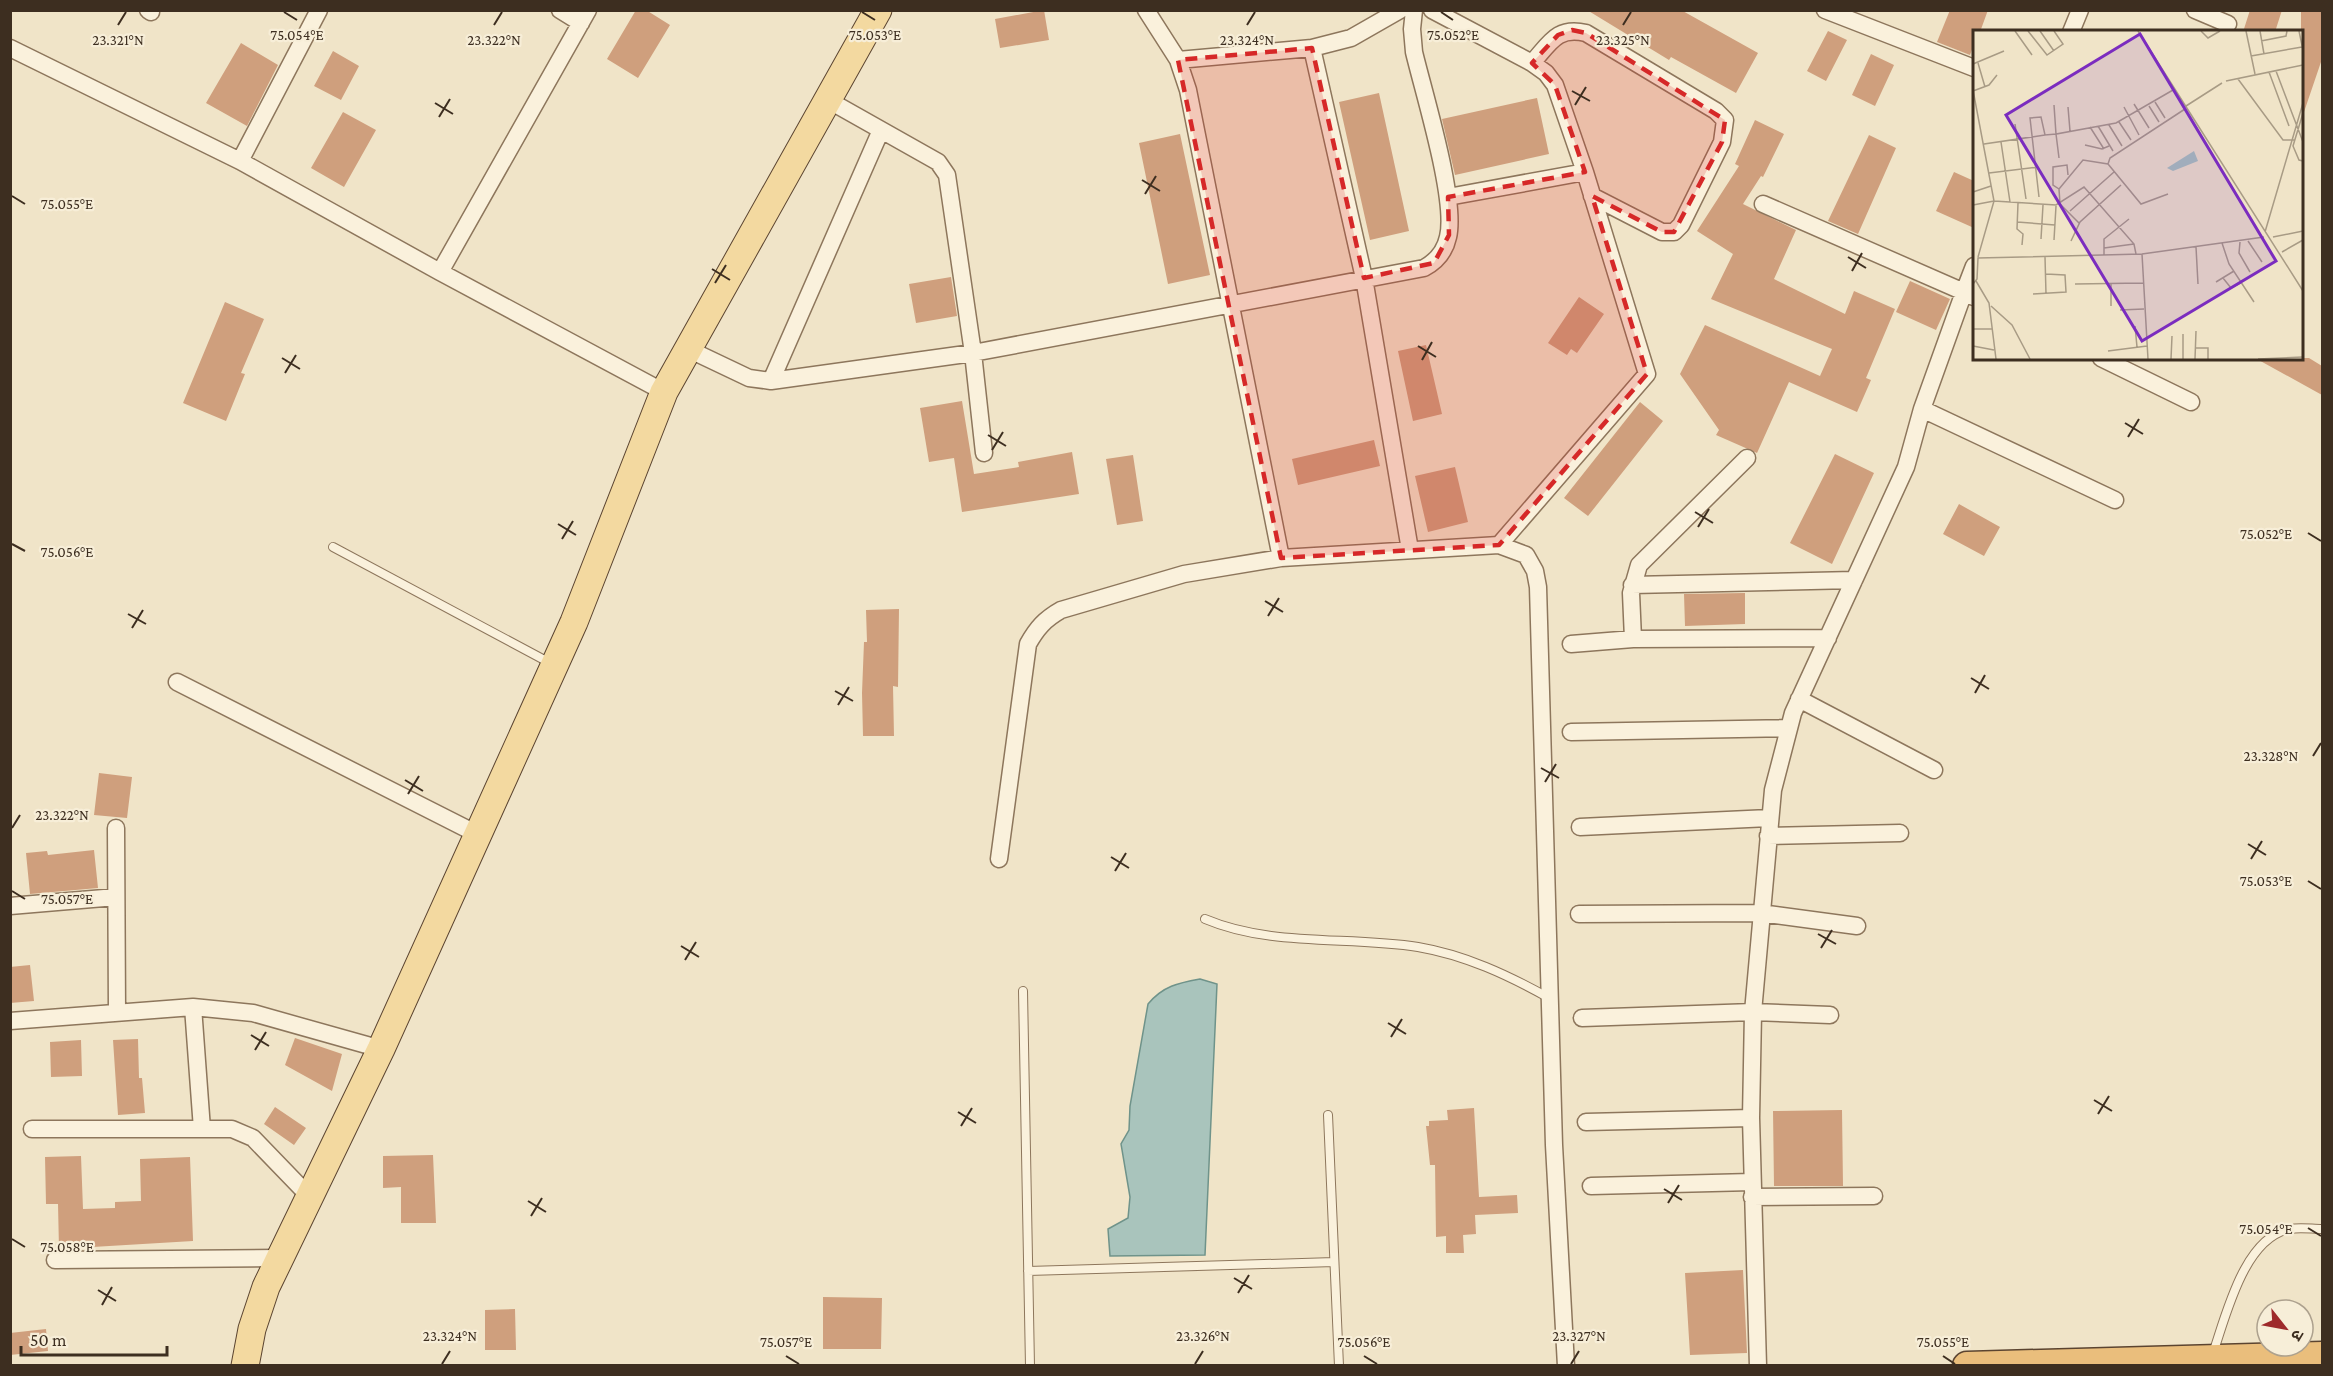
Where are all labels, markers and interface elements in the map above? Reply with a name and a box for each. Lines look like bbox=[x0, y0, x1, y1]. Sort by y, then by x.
text: 75.054°E bbox=[270, 27, 324, 43]
text: 75.053°E bbox=[849, 27, 901, 43]
text: 75.052°E bbox=[1427, 27, 1479, 43]
inset map bbox=[1973, 30, 2303, 360]
text: 23.321°N bbox=[92, 32, 144, 48]
text: 23.322°N bbox=[467, 32, 521, 48]
text: 23.324°N bbox=[1220, 32, 1274, 48]
text: 23.325°N bbox=[1596, 32, 1650, 48]
text: 75.055°E bbox=[41, 196, 93, 212]
text: 75.052°E bbox=[2240, 526, 2292, 542]
text: 75.056°E bbox=[41, 544, 93, 560]
text: 23.328°N bbox=[2244, 748, 2299, 764]
text: 23.322°N bbox=[35, 807, 89, 823]
text: 75.053°E bbox=[2240, 873, 2292, 889]
text: 75.057°E bbox=[41, 891, 93, 907]
text: 75.054°E bbox=[2239, 1221, 2293, 1237]
text: 75.058°E bbox=[40, 1239, 94, 1255]
north arrow bbox=[2255, 1298, 2315, 1358]
scale bar bbox=[21, 1319, 166, 1357]
text: उ bbox=[2287, 1327, 2307, 1344]
text: 23.324°N bbox=[423, 1328, 477, 1344]
text: 23.326°N bbox=[1176, 1328, 1230, 1344]
text: 23.327°N bbox=[1552, 1328, 1606, 1344]
text: 50 m bbox=[30, 1330, 67, 1350]
text: 75.057°E bbox=[760, 1334, 812, 1350]
text: 75.056°E bbox=[1338, 1334, 1390, 1350]
text: 75.055°E bbox=[1917, 1334, 1969, 1350]

